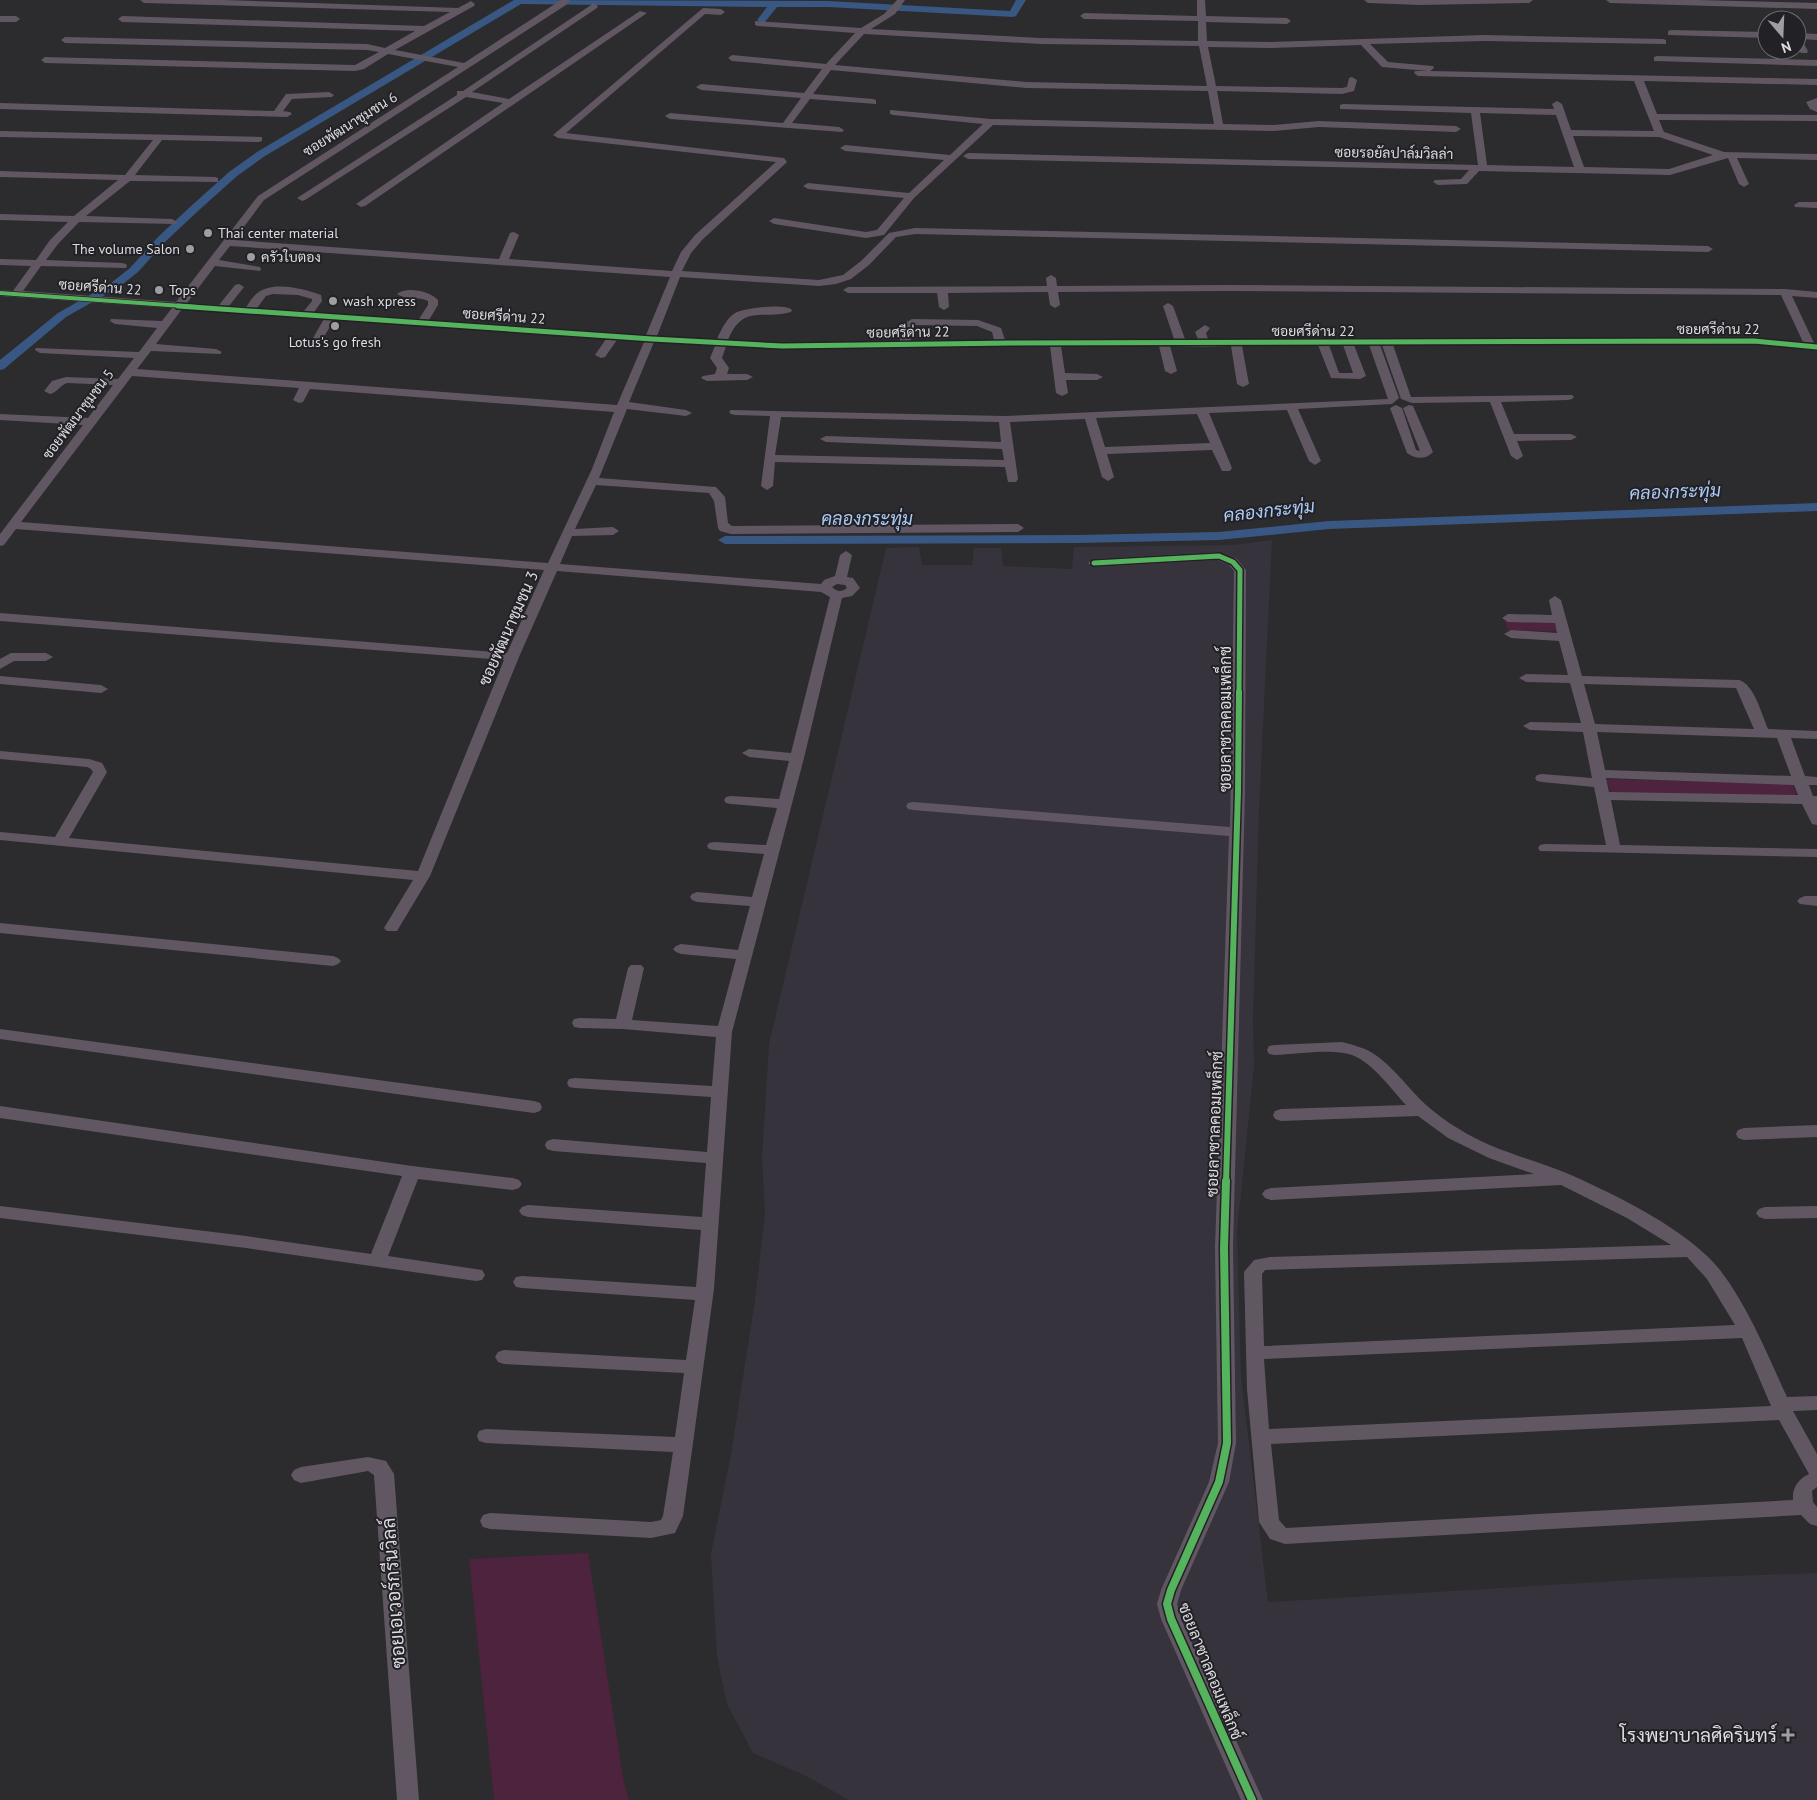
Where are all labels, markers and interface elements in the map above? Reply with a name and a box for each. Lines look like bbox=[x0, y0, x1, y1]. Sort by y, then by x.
north arrow bbox=[1757, 10, 1807, 60]
text: N bbox=[1779, 37, 1794, 57]
street label: ซอยพัฒนาชุมชน 6 bbox=[299, 88, 401, 161]
street label: ซอยรอยัลปาล์มวิลล่า bbox=[1334, 143, 1454, 163]
place label: Thai center material bbox=[218, 224, 338, 242]
marker: Thai center material bbox=[202, 227, 214, 239]
place label: The volume Salon bbox=[72, 240, 180, 258]
marker: The volume Salon bbox=[184, 243, 196, 255]
place label: ครัวใบตอง bbox=[261, 248, 321, 266]
marker: ครัวใบตอง bbox=[245, 251, 257, 263]
street label: ซอยศรีด่าน 22 bbox=[58, 275, 142, 299]
place label: Tops bbox=[169, 281, 196, 299]
marker: Tops bbox=[153, 284, 165, 296]
place label: wash xpress bbox=[343, 292, 416, 310]
marker: wash xpress bbox=[327, 295, 339, 307]
street label: ซอยศรีด่าน 22 bbox=[462, 304, 546, 328]
marker: Lotus's go fresh bbox=[329, 320, 341, 332]
street label: ซอยศรีด่าน 22 bbox=[1676, 320, 1760, 338]
street label: ซอยศรีด่าน 22 bbox=[866, 322, 950, 342]
street label: ซอยศรีด่าน 22 bbox=[1271, 322, 1355, 340]
place label: Lotus's go fresh bbox=[289, 333, 381, 351]
street label: ซอยพัฒนาชุมชน 5 bbox=[38, 365, 119, 463]
water label: คลองกระทุ่ม bbox=[1629, 478, 1721, 506]
water label: คลองกระทุ่ม bbox=[1222, 494, 1316, 528]
water label: คลองกระทุ่ม bbox=[821, 507, 913, 531]
street label: ซอยพัฒนาชุมชน 3 bbox=[474, 567, 544, 689]
street label: ซอยลาซาลคอมเพล็กซ์ bbox=[1212, 646, 1235, 792]
street label: ซอยลาซาลคอมเพล็กซ์ bbox=[1198, 1050, 1227, 1197]
street label: ซอยเอเวอร์กรีนวิลล์ bbox=[376, 1517, 410, 1669]
street label: ซอยลาซาลคอมเพล็กซ์ bbox=[1174, 1598, 1250, 1743]
place label: โรงพยาบาลศิครินทร์ bbox=[1619, 1723, 1777, 1747]
marker: โรงพยาบาลศิครินทร์ bbox=[1781, 1728, 1795, 1742]

